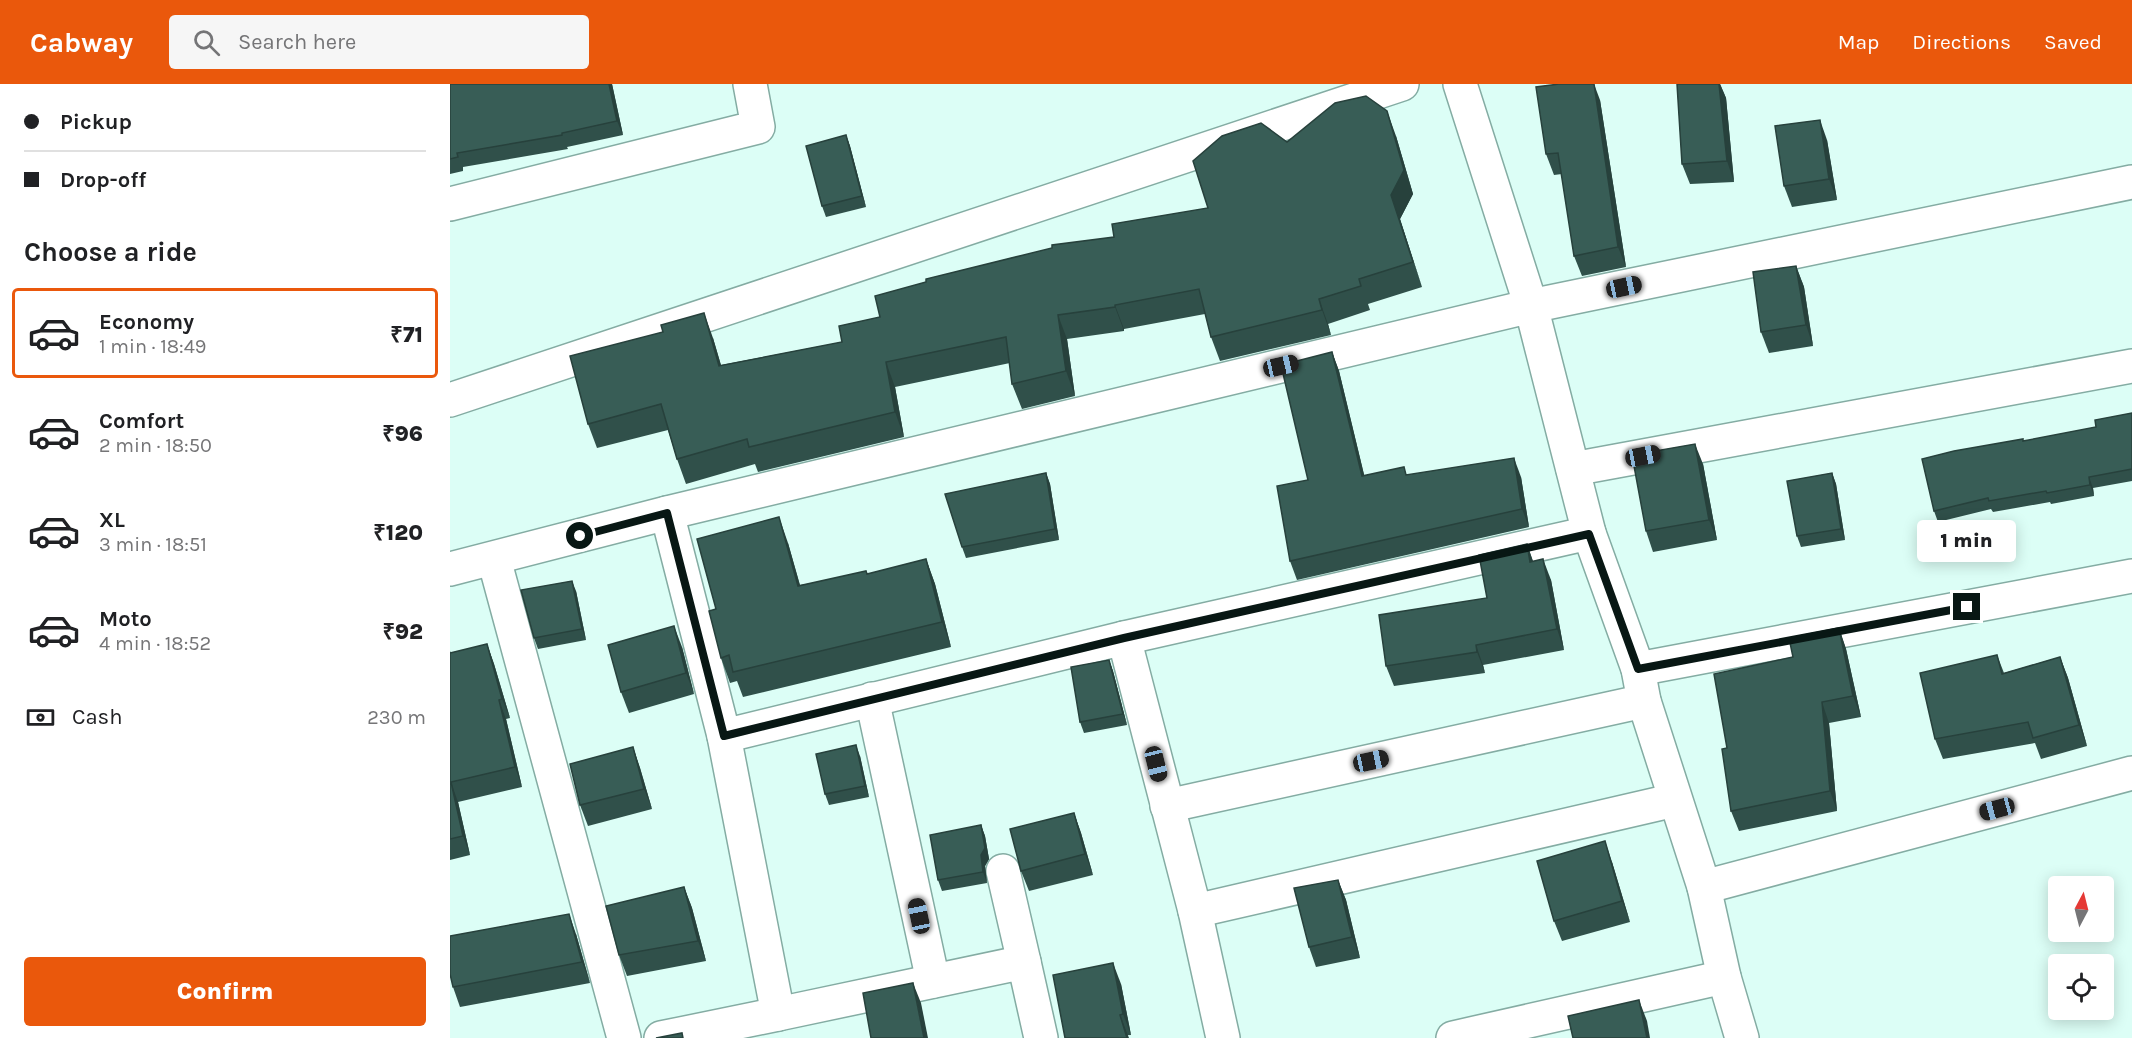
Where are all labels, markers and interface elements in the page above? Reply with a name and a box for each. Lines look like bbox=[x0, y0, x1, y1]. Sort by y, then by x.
search box bbox=[169, 15, 589, 69]
text: Cabway bbox=[30, 26, 133, 59]
icon: search bbox=[190, 26, 223, 59]
text: Search here bbox=[238, 29, 356, 55]
text: Map bbox=[1838, 30, 1879, 54]
text: Directions bbox=[1912, 30, 2011, 54]
text: Saved bbox=[2044, 30, 2102, 54]
text: Pickup bbox=[60, 109, 132, 135]
text: Drop-off bbox=[60, 167, 146, 193]
text: Choose a ride bbox=[24, 236, 197, 268]
car bbox=[1605, 274, 1643, 300]
icon: car bbox=[27, 306, 81, 360]
text: Economy bbox=[99, 309, 194, 335]
text: ₹71 bbox=[390, 322, 423, 348]
text: 1 min · 18:49 bbox=[99, 335, 206, 358]
car bbox=[1261, 353, 1301, 379]
icon: car bbox=[27, 405, 81, 459]
text: Comfort bbox=[99, 408, 184, 434]
text: ₹96 bbox=[382, 421, 423, 447]
text: 2 min · 18:50 bbox=[99, 434, 212, 457]
car bbox=[1624, 444, 1662, 468]
icon: car bbox=[27, 504, 81, 558]
text: XL bbox=[99, 507, 125, 533]
text: ₹120 bbox=[373, 520, 423, 546]
callout: 1 min bbox=[1918, 520, 2017, 562]
route start bbox=[566, 522, 593, 549]
text: 1 min bbox=[1940, 529, 1993, 552]
text: 3 min · 18:51 bbox=[99, 533, 207, 556]
route end bbox=[1953, 593, 1980, 620]
icon: car bbox=[27, 603, 81, 657]
text: Moto bbox=[99, 606, 152, 632]
text: ₹92 bbox=[382, 619, 423, 645]
text: 4 min · 18:52 bbox=[99, 632, 211, 655]
icon: cash bbox=[24, 701, 57, 734]
text: Cash bbox=[72, 704, 122, 730]
text: 230 m bbox=[367, 706, 426, 729]
car bbox=[1143, 744, 1169, 784]
car bbox=[1352, 748, 1390, 774]
car bbox=[1977, 796, 2017, 822]
north arrow bbox=[2048, 876, 2114, 942]
map controls bbox=[2048, 876, 2114, 1020]
car bbox=[906, 897, 932, 935]
button: locate bbox=[2048, 954, 2114, 1020]
button: Confirm bbox=[24, 957, 426, 1026]

